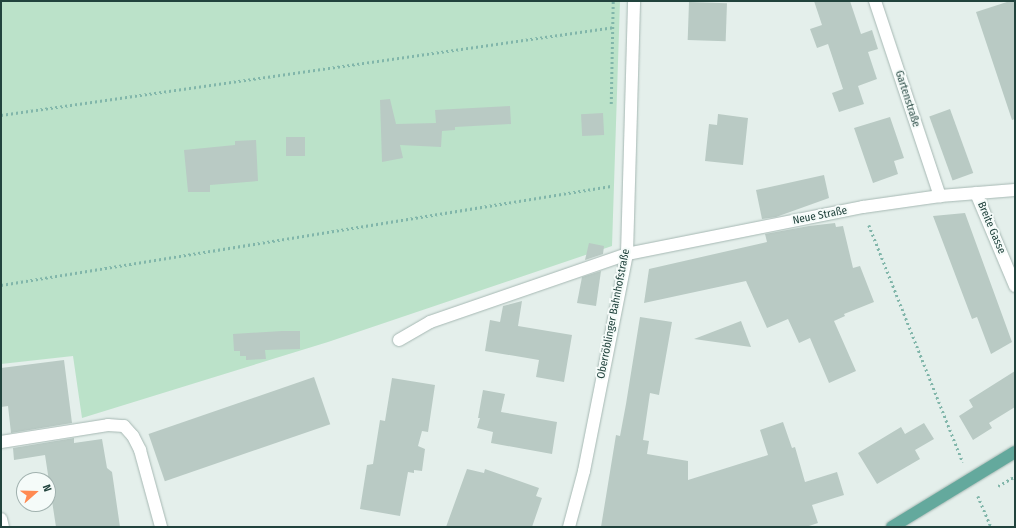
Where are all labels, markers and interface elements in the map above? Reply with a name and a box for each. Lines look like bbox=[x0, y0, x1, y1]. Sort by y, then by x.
street label: Gartenstraße bbox=[892, 69, 922, 129]
street label: Breite Gasse bbox=[974, 200, 1008, 256]
street label: Neue Straße bbox=[792, 204, 848, 228]
street label: Oberröblinger Bahnhofstraße bbox=[595, 248, 633, 380]
north arrow bbox=[16, 472, 56, 512]
text: N bbox=[40, 483, 54, 493]

